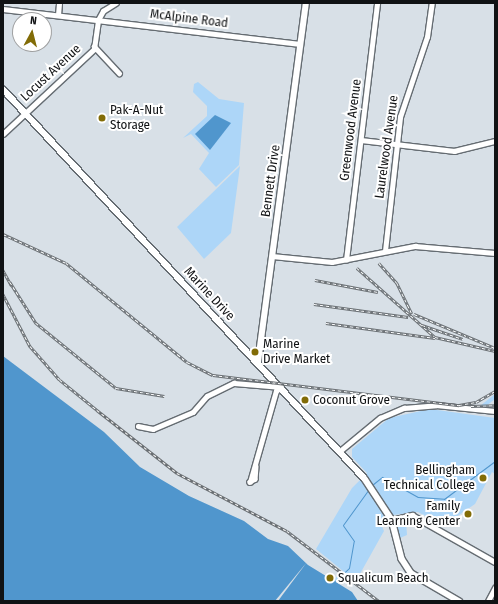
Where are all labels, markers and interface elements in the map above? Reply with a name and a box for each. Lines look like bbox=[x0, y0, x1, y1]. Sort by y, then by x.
street label: McAlpine Road bbox=[149, 6, 229, 32]
north arrow bbox=[12, 12, 52, 52]
text: N bbox=[29, 14, 37, 27]
street label: Locust Avenue bbox=[18, 41, 84, 105]
street label: Greenwood Avenue bbox=[337, 78, 365, 182]
street label: Laurelwood Avenue bbox=[372, 94, 402, 200]
place label: Pak-A-Nut Storage bbox=[110, 103, 163, 134]
marker: Pak-A-Nut Storage bbox=[97, 113, 107, 123]
street label: Bennett Drive bbox=[258, 144, 284, 218]
street label: Marine Drive bbox=[180, 264, 238, 324]
place label: Marine Drive Market bbox=[263, 337, 330, 368]
marker: Marine Drive Market bbox=[250, 347, 260, 357]
place label: Coconut Grove bbox=[313, 392, 390, 408]
marker: Coconut Grove bbox=[300, 395, 310, 405]
place label: Bellingham Technical College bbox=[384, 463, 475, 494]
marker: Bellingham Technical College bbox=[478, 473, 488, 483]
place label: Family Learning Center bbox=[377, 499, 460, 530]
marker: Family Learning Center bbox=[463, 509, 473, 519]
place label: Squalicum Beach bbox=[338, 570, 429, 586]
marker: Squalicum Beach bbox=[325, 573, 335, 583]

